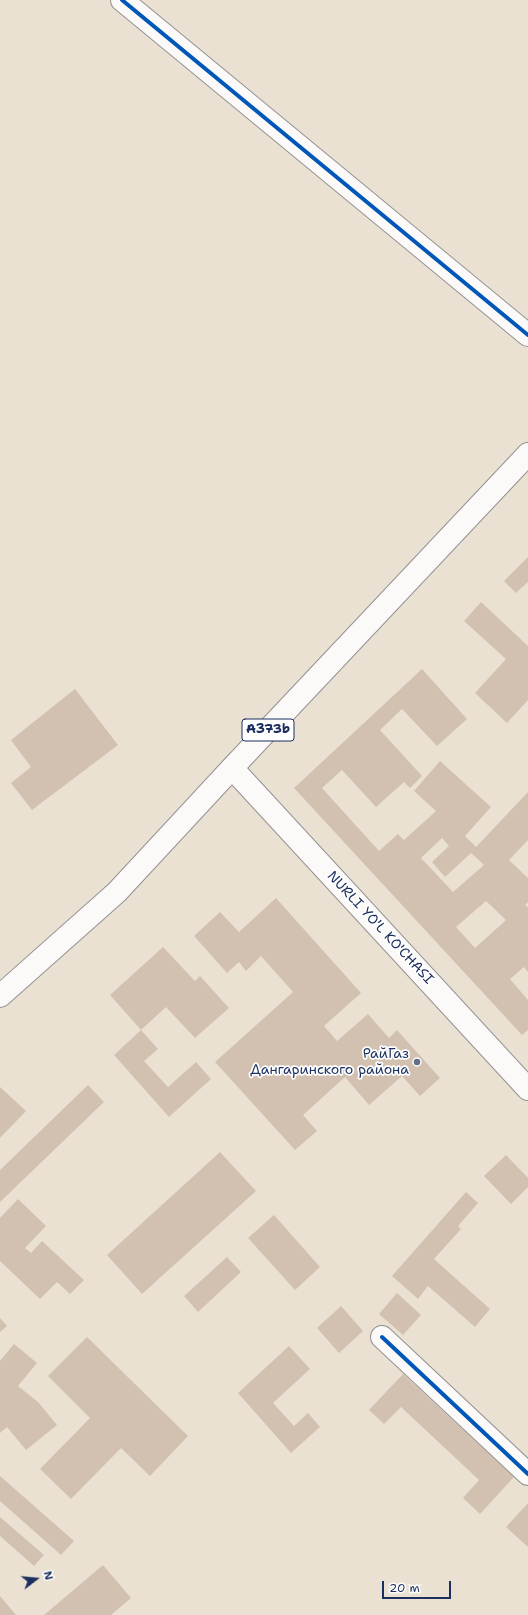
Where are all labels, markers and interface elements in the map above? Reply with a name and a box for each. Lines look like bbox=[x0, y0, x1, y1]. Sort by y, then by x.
road number: A373b bbox=[242, 719, 294, 741]
street label: NURLI YO'L KO'CHASI bbox=[323, 868, 437, 988]
place label: РайГаз Дангаринского района bbox=[250, 1046, 409, 1078]
marker: РайГаз Дангаринского района bbox=[412, 1057, 422, 1067]
north arrow bbox=[16, 1559, 56, 1599]
text: N bbox=[40, 1569, 56, 1582]
scale bar bbox=[384, 1573, 453, 1599]
text: 20 m bbox=[389, 1580, 420, 1596]

